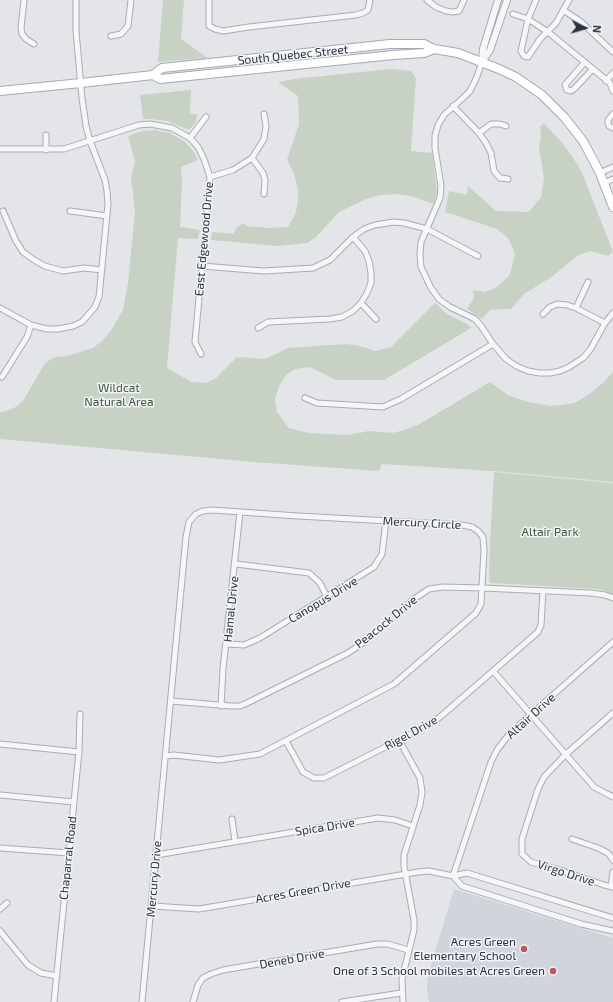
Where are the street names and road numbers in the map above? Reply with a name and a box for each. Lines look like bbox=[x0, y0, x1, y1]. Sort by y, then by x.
street label: South Quebec Street bbox=[237, 42, 349, 68]
street label: East Edgewood Drive bbox=[192, 181, 216, 297]
street label: Mercury Circle bbox=[382, 514, 462, 532]
street label: Canopus Drive bbox=[286, 574, 360, 626]
street label: Hamal Drive bbox=[220, 575, 242, 643]
street label: Peacock Drive bbox=[352, 593, 420, 651]
street label: Altair Drive bbox=[503, 690, 559, 742]
street label: Rigel Drive bbox=[382, 713, 440, 753]
street label: Chaparral Road bbox=[56, 815, 80, 901]
street label: Spica Drive bbox=[294, 815, 356, 839]
street label: Mercury Drive bbox=[143, 840, 165, 918]
street label: Virgo Drive bbox=[535, 857, 597, 889]
street label: Acres Green Drive bbox=[254, 876, 352, 906]
street label: Deneb Drive bbox=[258, 946, 326, 972]

